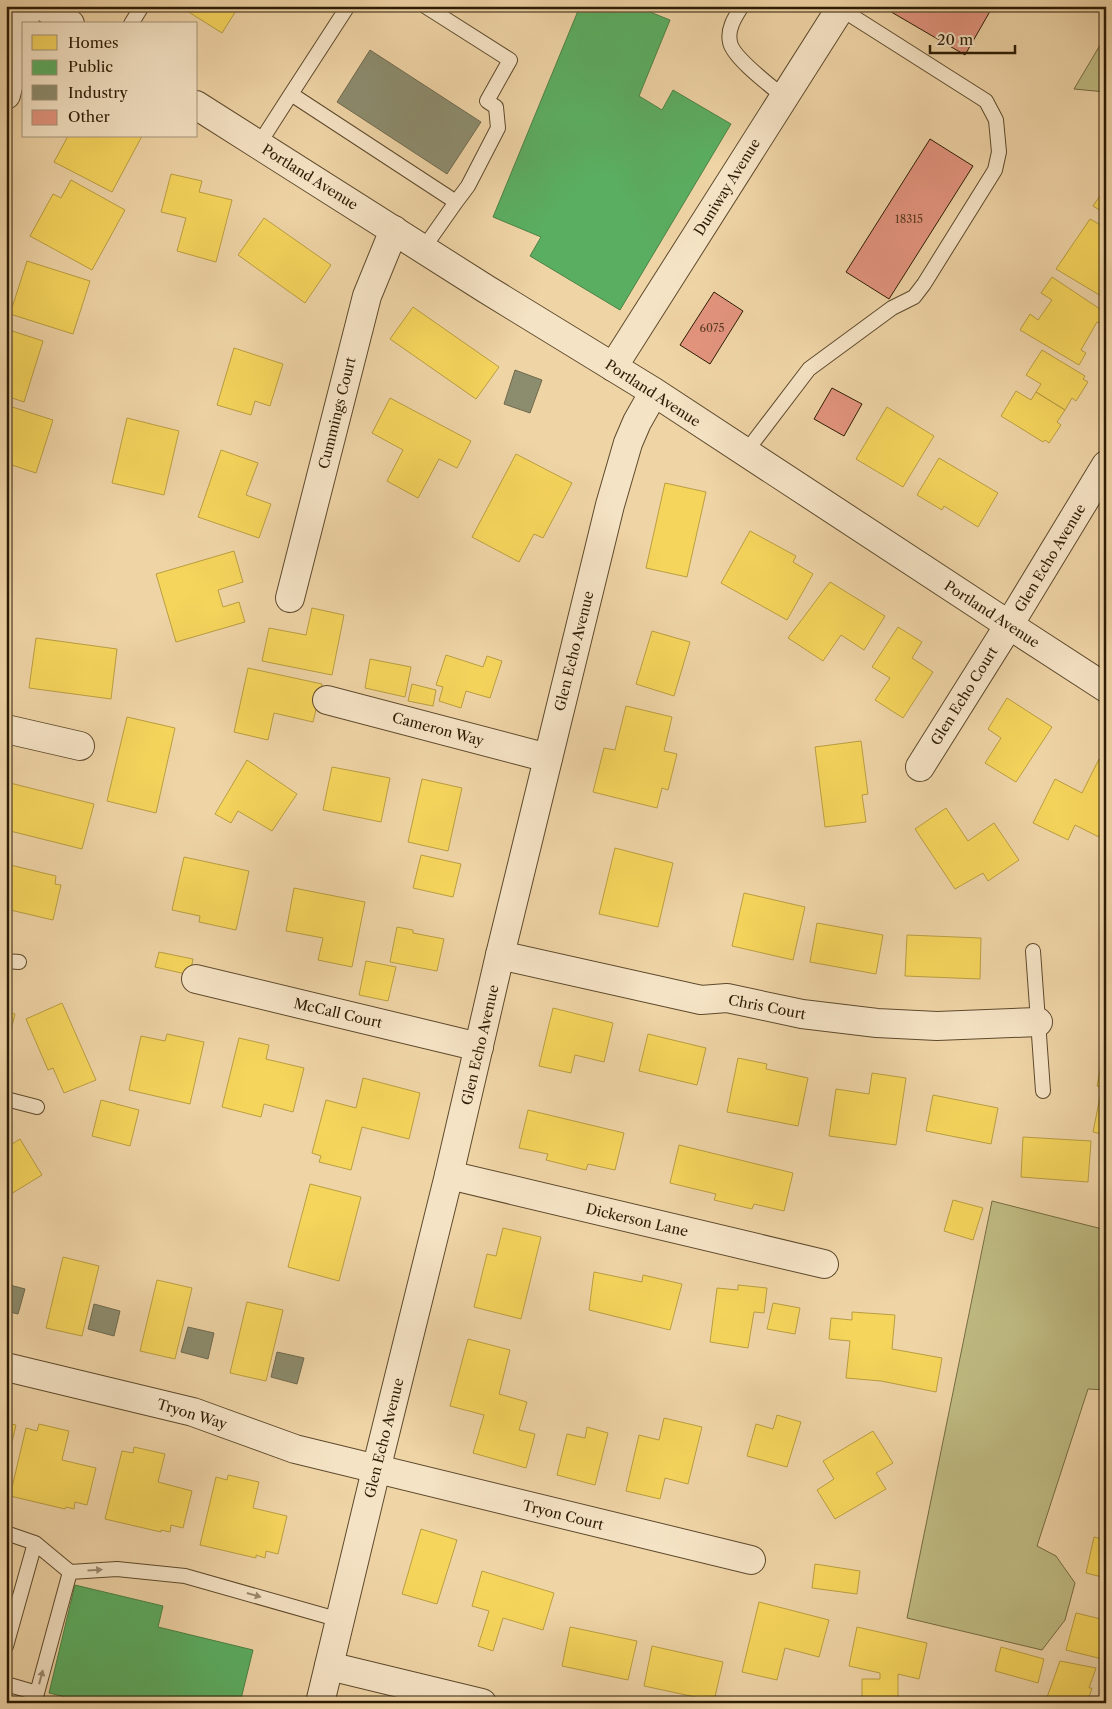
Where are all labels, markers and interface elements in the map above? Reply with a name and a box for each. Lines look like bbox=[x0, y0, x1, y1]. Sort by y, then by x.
legend bbox=[22, 22, 198, 138]
scale bar bbox=[930, 22, 1014, 54]
text: 20 m bbox=[937, 30, 973, 49]
text: Homes bbox=[68, 33, 119, 52]
text: Public bbox=[68, 57, 113, 76]
text: Industry bbox=[68, 83, 128, 102]
text: Other bbox=[68, 107, 111, 126]
street label: Duniway Avenue bbox=[690, 135, 764, 239]
street label: Portland Avenue bbox=[259, 140, 362, 214]
house number: 18315 bbox=[895, 212, 923, 226]
house number: 6075 bbox=[700, 321, 724, 335]
street label: Cummings Court bbox=[314, 355, 360, 471]
street label: Portland Avenue bbox=[602, 355, 704, 431]
street label: Glen Echo Avenue bbox=[1011, 500, 1089, 615]
street label: Portland Avenue bbox=[941, 576, 1043, 652]
street label: Glen Echo Avenue bbox=[550, 589, 598, 713]
street label: Glen Echo Court bbox=[927, 643, 1002, 749]
street label: Cameron Way bbox=[390, 708, 486, 750]
street label: Glen Echo Avenue bbox=[457, 983, 503, 1107]
street label: Chris Court bbox=[727, 991, 807, 1023]
street label: McCall Court bbox=[292, 994, 384, 1032]
street label: Dickerson Lane bbox=[584, 1199, 690, 1241]
street label: Glen Echo Avenue bbox=[360, 1376, 408, 1500]
street label: Tryon Way bbox=[155, 1395, 229, 1433]
street label: Tryon Court bbox=[521, 1496, 605, 1534]
one-way arrow bbox=[87, 1566, 103, 1574]
one-way arrow bbox=[247, 1592, 262, 1600]
one-way arrow bbox=[38, 1669, 46, 1684]

